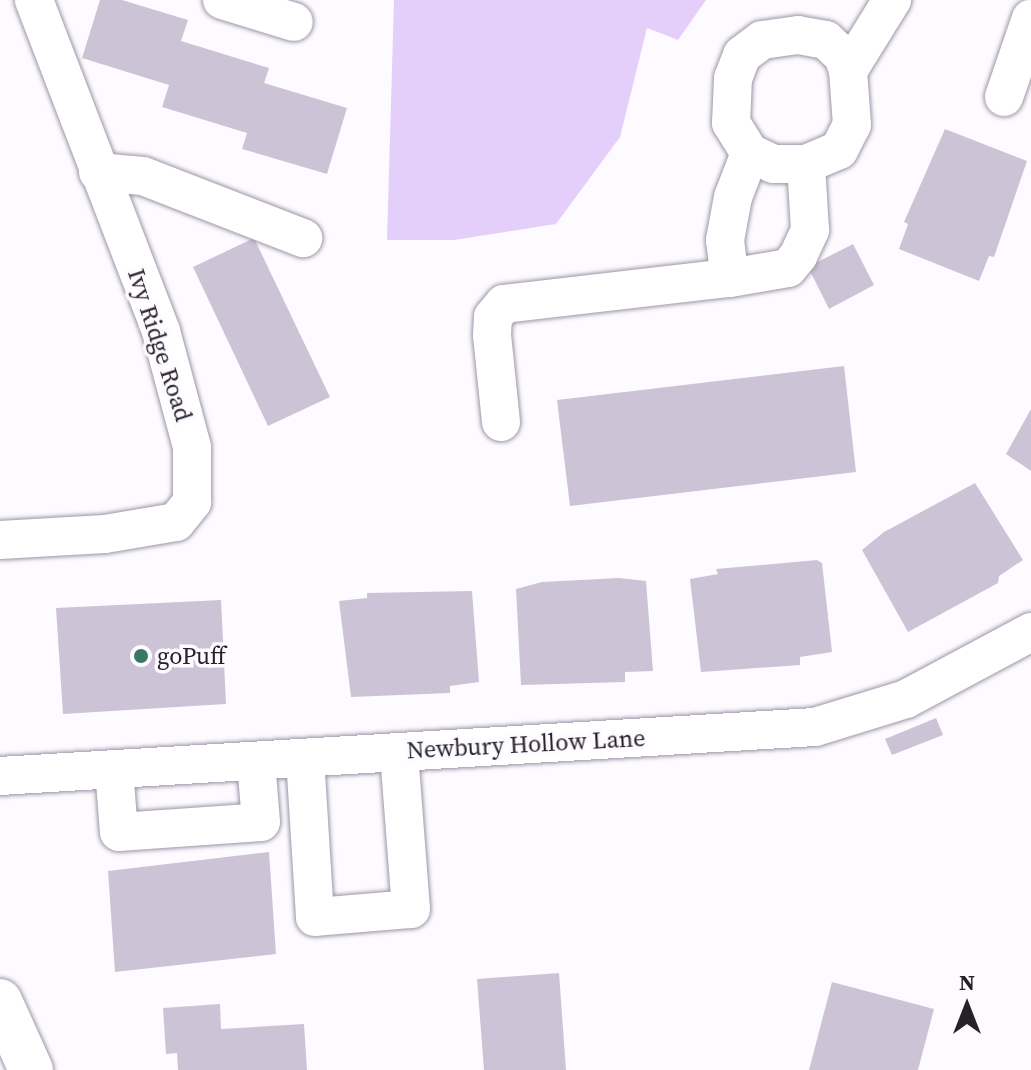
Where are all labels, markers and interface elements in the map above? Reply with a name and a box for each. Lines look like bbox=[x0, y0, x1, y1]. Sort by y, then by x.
street label: Ivy Ridge Road bbox=[122, 265, 198, 425]
place label: goPuff bbox=[157, 642, 226, 670]
marker: goPuff bbox=[132, 647, 150, 665]
street label: Newbury Hollow Lane bbox=[406, 723, 646, 765]
north arrow bbox=[927, 966, 1007, 1046]
text: N bbox=[959, 967, 975, 997]

